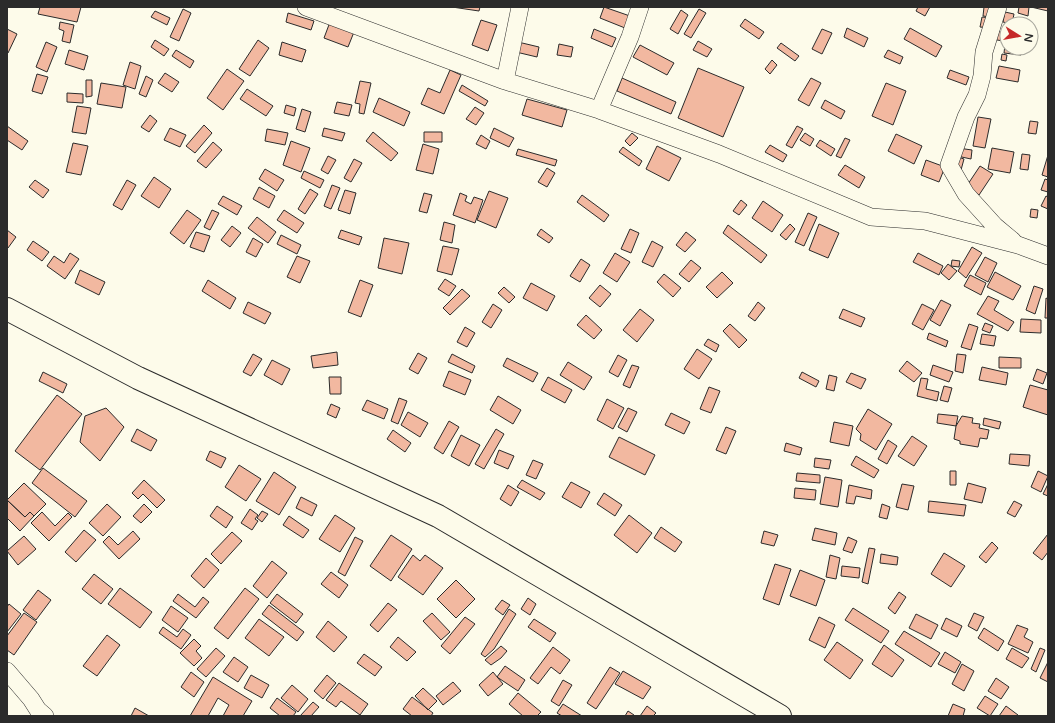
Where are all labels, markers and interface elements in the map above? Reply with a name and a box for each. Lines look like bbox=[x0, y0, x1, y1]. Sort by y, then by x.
north arrow bbox=[999, 16, 1039, 56]
text: N bbox=[1021, 32, 1036, 43]

